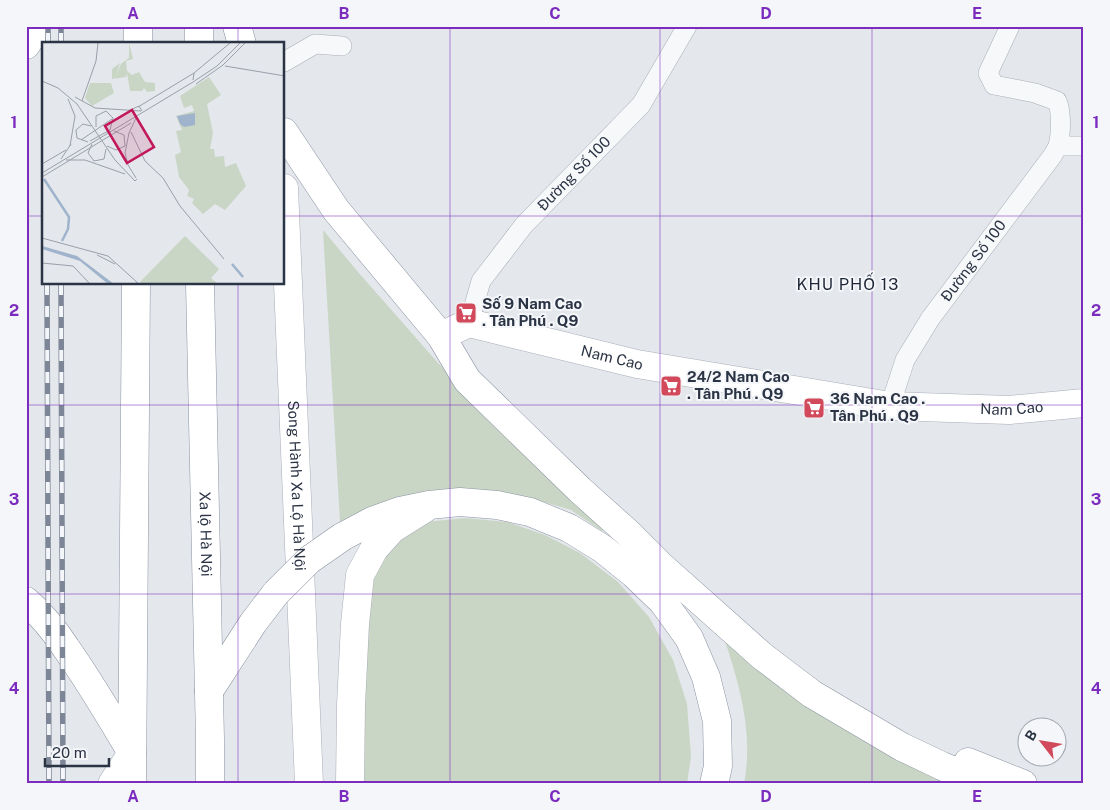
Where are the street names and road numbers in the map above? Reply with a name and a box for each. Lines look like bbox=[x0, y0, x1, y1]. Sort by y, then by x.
street label: Đường Số 100 bbox=[534, 133, 614, 214]
street label: Đường Số 100 bbox=[937, 217, 1009, 305]
street label: Nam Cao bbox=[579, 342, 644, 373]
street label: Nam Cao bbox=[980, 398, 1044, 418]
street label: Song Hành Xa Lộ Hà Nội bbox=[285, 400, 309, 571]
street label: Xa lộ Hà Nội bbox=[197, 491, 215, 577]

